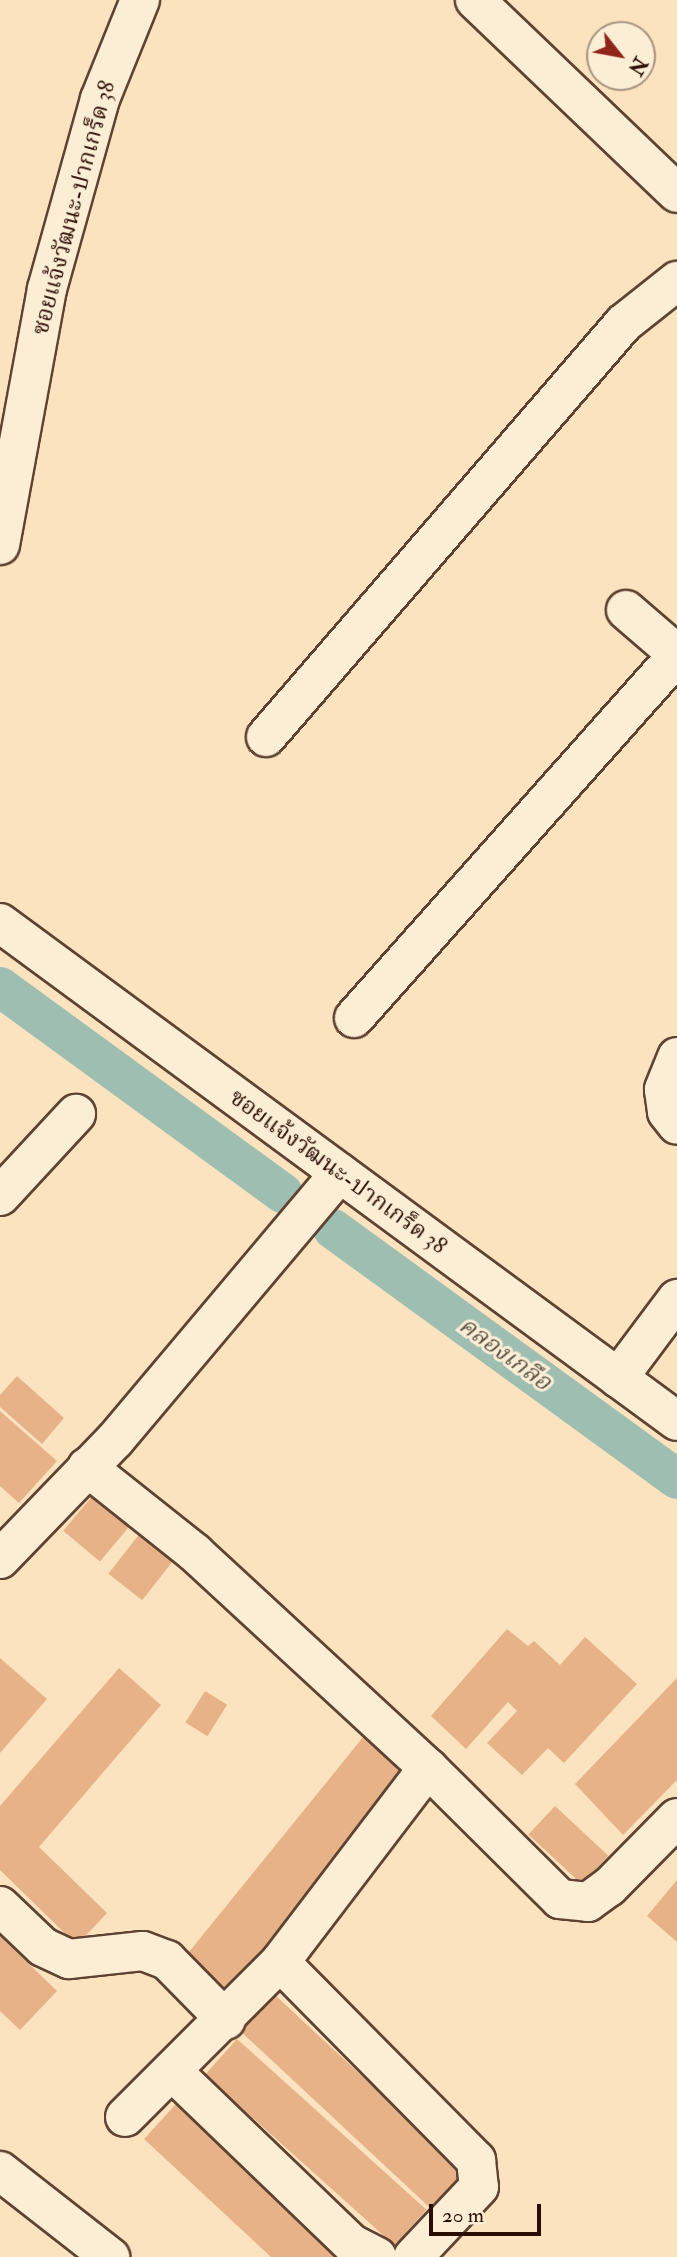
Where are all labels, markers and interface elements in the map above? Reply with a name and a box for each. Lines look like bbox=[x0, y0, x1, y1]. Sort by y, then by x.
north arrow bbox=[586, 21, 656, 91]
text: N bbox=[623, 52, 652, 79]
street label: ซอยแจ้งวัฒนะ-ปากเกร็ด 38 bbox=[27, 78, 121, 338]
street label: ซอยแจ้งวัฒนะ-ปากเกร็ด 38 bbox=[224, 1084, 452, 1260]
water label: คลองเกลือ bbox=[453, 1311, 557, 1397]
scale bar bbox=[432, 2190, 544, 2234]
text: 20 m bbox=[442, 2202, 484, 2229]

